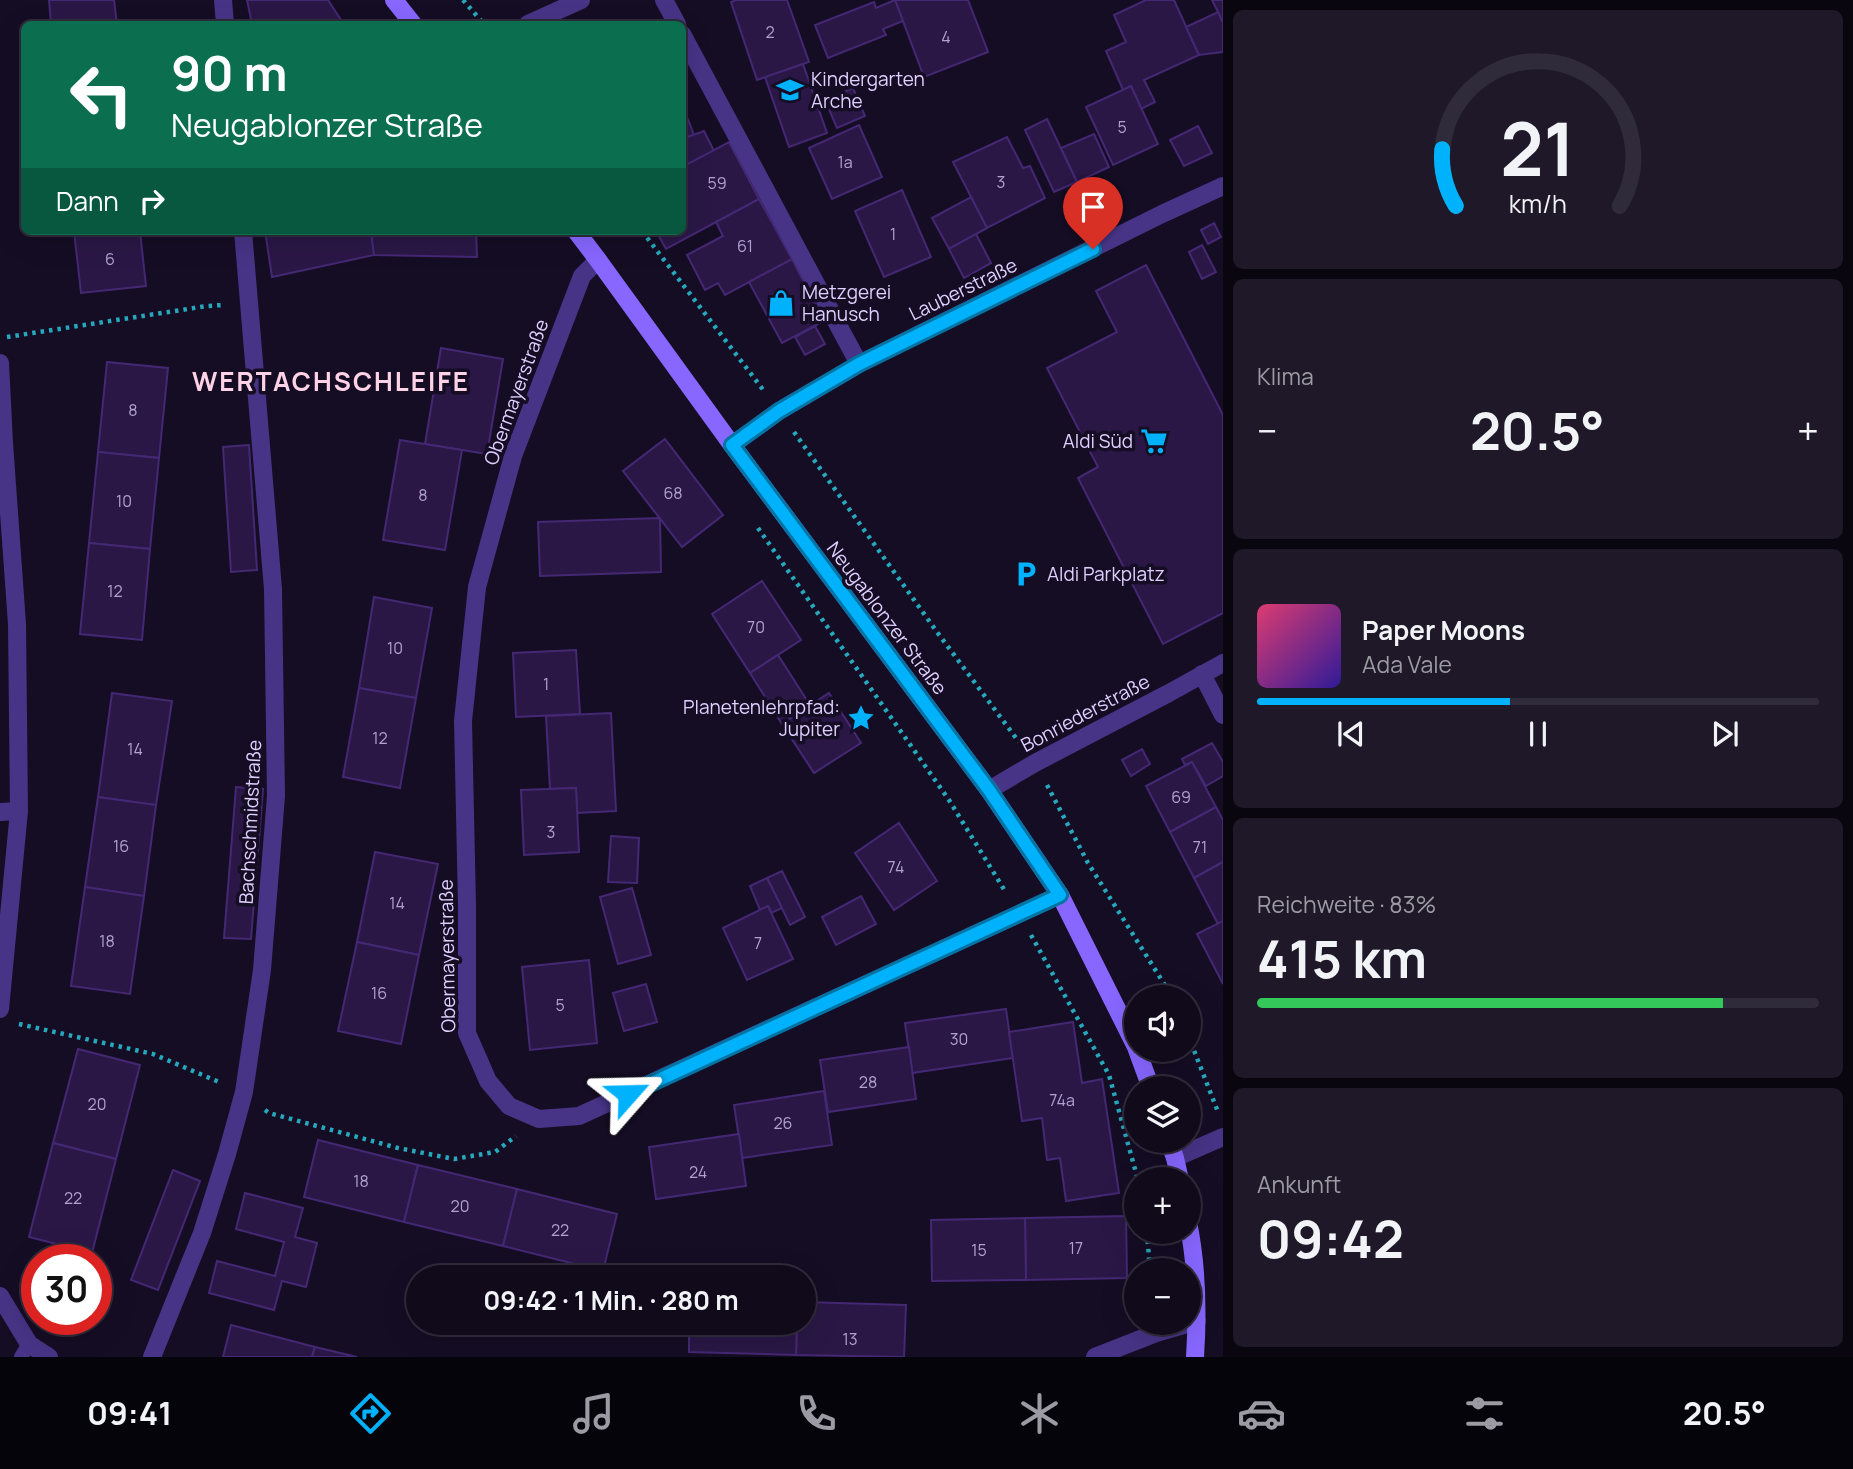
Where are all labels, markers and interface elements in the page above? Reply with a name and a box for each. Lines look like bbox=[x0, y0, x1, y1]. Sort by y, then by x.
house number: 2 bbox=[765, 21, 775, 43]
house number: 4 bbox=[941, 26, 951, 48]
text: 90 m bbox=[171, 39, 288, 106]
icon: left bbox=[56, 49, 147, 140]
place label: Kindergarten Arche bbox=[811, 66, 925, 114]
school or university icon: Kindergarten Arche bbox=[775, 75, 805, 105]
text: 21 bbox=[1500, 98, 1576, 198]
text: Neugablonzer Straße bbox=[171, 103, 483, 147]
house number: 5 bbox=[1117, 116, 1127, 138]
house number: 1a bbox=[837, 151, 853, 173]
house number: 3 bbox=[997, 171, 1005, 193]
house number: 59 bbox=[707, 172, 727, 194]
pin bbox=[1063, 177, 1123, 249]
icon: right bbox=[133, 182, 171, 220]
text: Dann bbox=[56, 183, 119, 219]
text: km/h bbox=[1509, 186, 1567, 221]
icon: arrive bbox=[1074, 188, 1112, 226]
house number: 1 bbox=[890, 223, 896, 245]
house number: 61 bbox=[737, 235, 753, 257]
house number: 6 bbox=[105, 248, 115, 270]
street label: Lauberstraße bbox=[905, 252, 1021, 326]
place label: Metzgerei Hanusch bbox=[802, 279, 891, 327]
shop icon: Metzgerei Hanusch bbox=[766, 288, 796, 318]
street label: Obermayerstraße bbox=[478, 315, 554, 469]
text: Klima bbox=[1257, 360, 1314, 392]
district label: WERTACHSCHLEIFE bbox=[192, 363, 470, 399]
text: 20.5° bbox=[1470, 395, 1605, 466]
house number: 8 bbox=[128, 399, 138, 421]
text: − bbox=[1257, 404, 1278, 456]
text: + bbox=[1797, 404, 1819, 456]
supermarket icon: Aldi Süd bbox=[1139, 426, 1169, 456]
place label: Aldi Süd bbox=[1063, 428, 1133, 454]
house number: 68 bbox=[663, 482, 683, 504]
house number: 8 bbox=[418, 484, 428, 506]
house number: 10 bbox=[116, 490, 132, 512]
street label: Neugablonzer Straße bbox=[821, 536, 953, 700]
parking icon: Aldi Parkplatz bbox=[1011, 559, 1041, 589]
place label: Aldi Parkplatz bbox=[1047, 561, 1165, 587]
house number: 12 bbox=[107, 580, 123, 602]
text: Paper Moons bbox=[1362, 612, 1525, 648]
house number: 70 bbox=[747, 616, 765, 638]
house number: 10 bbox=[387, 637, 403, 659]
text: Ada Vale bbox=[1362, 648, 1452, 680]
street label: Bonriederstraße bbox=[1016, 668, 1154, 758]
house number: 1 bbox=[543, 673, 549, 695]
place label: Planetenlehrpfad: Jupiter bbox=[683, 694, 840, 742]
place icon: Planetenlehrpfad: Jupiter bbox=[846, 703, 876, 733]
icon: previous bbox=[1332, 715, 1370, 753]
icon: pause bbox=[1519, 715, 1557, 753]
icon: next bbox=[1706, 715, 1744, 753]
house number: 12 bbox=[372, 727, 388, 749]
house number: 14 bbox=[127, 738, 143, 760]
street label: Bachschmidstraße bbox=[233, 739, 267, 905]
house number: 69 bbox=[1171, 786, 1191, 808]
house number: 3 bbox=[547, 821, 555, 843]
house number: 16 bbox=[113, 835, 129, 857]
house number: 71 bbox=[1193, 836, 1207, 858]
house number: 74 bbox=[888, 856, 904, 878]
street label: Obermayerstraße bbox=[433, 879, 461, 1033]
text: Reichweite · 83% bbox=[1257, 888, 1436, 920]
house number: 14 bbox=[389, 892, 405, 914]
text: 415 km bbox=[1257, 923, 1427, 994]
house number: 18 bbox=[99, 930, 115, 952]
house number: 7 bbox=[754, 932, 762, 954]
house number: 16 bbox=[371, 982, 387, 1004]
map controls bbox=[1124, 985, 1201, 1335]
button: sound bbox=[1124, 985, 1201, 1062]
house number: 5 bbox=[555, 994, 565, 1016]
house number: 30 bbox=[950, 1028, 968, 1050]
position arrow bbox=[591, 1057, 665, 1131]
house number: 28 bbox=[859, 1071, 877, 1093]
button: layers bbox=[1124, 1076, 1201, 1153]
house number: 74a bbox=[1049, 1089, 1075, 1111]
house number: 20 bbox=[88, 1093, 106, 1115]
house number: 26 bbox=[773, 1112, 793, 1134]
house number: 24 bbox=[689, 1161, 707, 1183]
button: + bbox=[1124, 1167, 1201, 1244]
text: Ankunft bbox=[1257, 1168, 1341, 1200]
house number: 18 bbox=[353, 1170, 369, 1192]
house number: 22 bbox=[64, 1187, 82, 1209]
house number: 20 bbox=[451, 1195, 469, 1217]
text: 09:42 bbox=[1257, 1203, 1404, 1274]
house number: 22 bbox=[551, 1219, 569, 1241]
house number: 17 bbox=[1069, 1237, 1083, 1259]
house number: 15 bbox=[971, 1239, 987, 1261]
speed limit sign: 30 bbox=[21, 1244, 112, 1335]
button: − bbox=[1124, 1258, 1201, 1335]
text: 09:42 · 1 Min. · 280 m bbox=[483, 1282, 739, 1318]
house number: 13 bbox=[842, 1328, 858, 1350]
icon: directions bbox=[346, 1389, 395, 1438]
icon: music bbox=[569, 1389, 618, 1438]
icon: phone bbox=[792, 1389, 841, 1438]
icon: climate bbox=[1015, 1389, 1064, 1438]
icon: car bbox=[1237, 1389, 1286, 1438]
icon: filters bbox=[1460, 1389, 1509, 1438]
text: 09:41 bbox=[87, 1391, 172, 1435]
text: 20.5° bbox=[1683, 1391, 1766, 1435]

